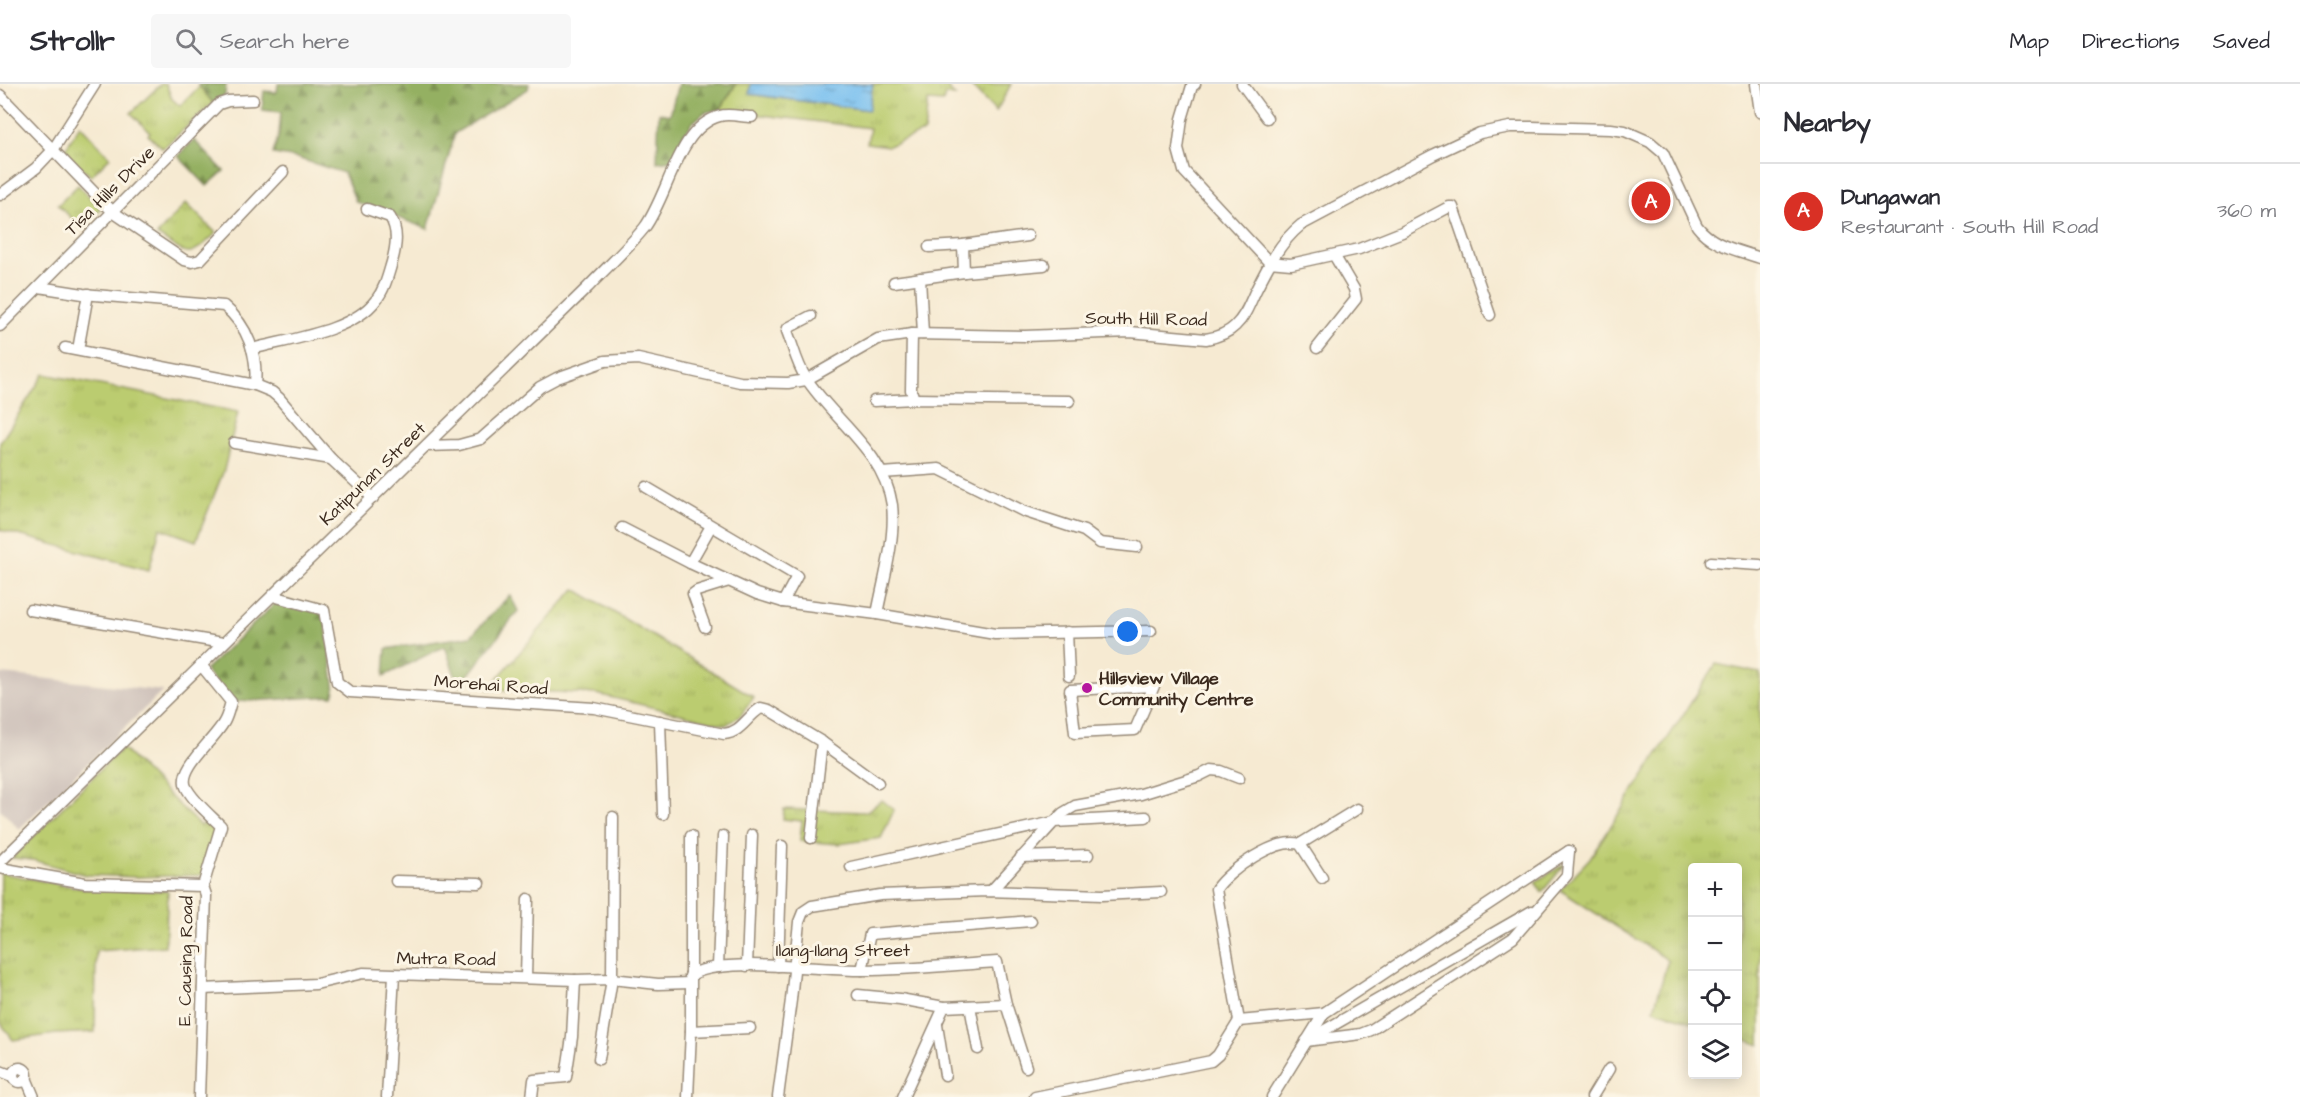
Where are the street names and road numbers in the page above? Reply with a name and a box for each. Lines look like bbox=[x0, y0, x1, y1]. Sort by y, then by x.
street label: Tisa Hills Drive bbox=[59, 140, 161, 242]
street label: South Hill Road bbox=[1085, 305, 1207, 333]
street label: Katipunan Street bbox=[314, 416, 432, 531]
street label: Morehai Road bbox=[433, 669, 549, 701]
street label: E. Causing Road bbox=[172, 896, 201, 1026]
street label: Ilang-Ilang Street bbox=[776, 938, 911, 964]
street label: Mutra Road bbox=[396, 946, 496, 972]

